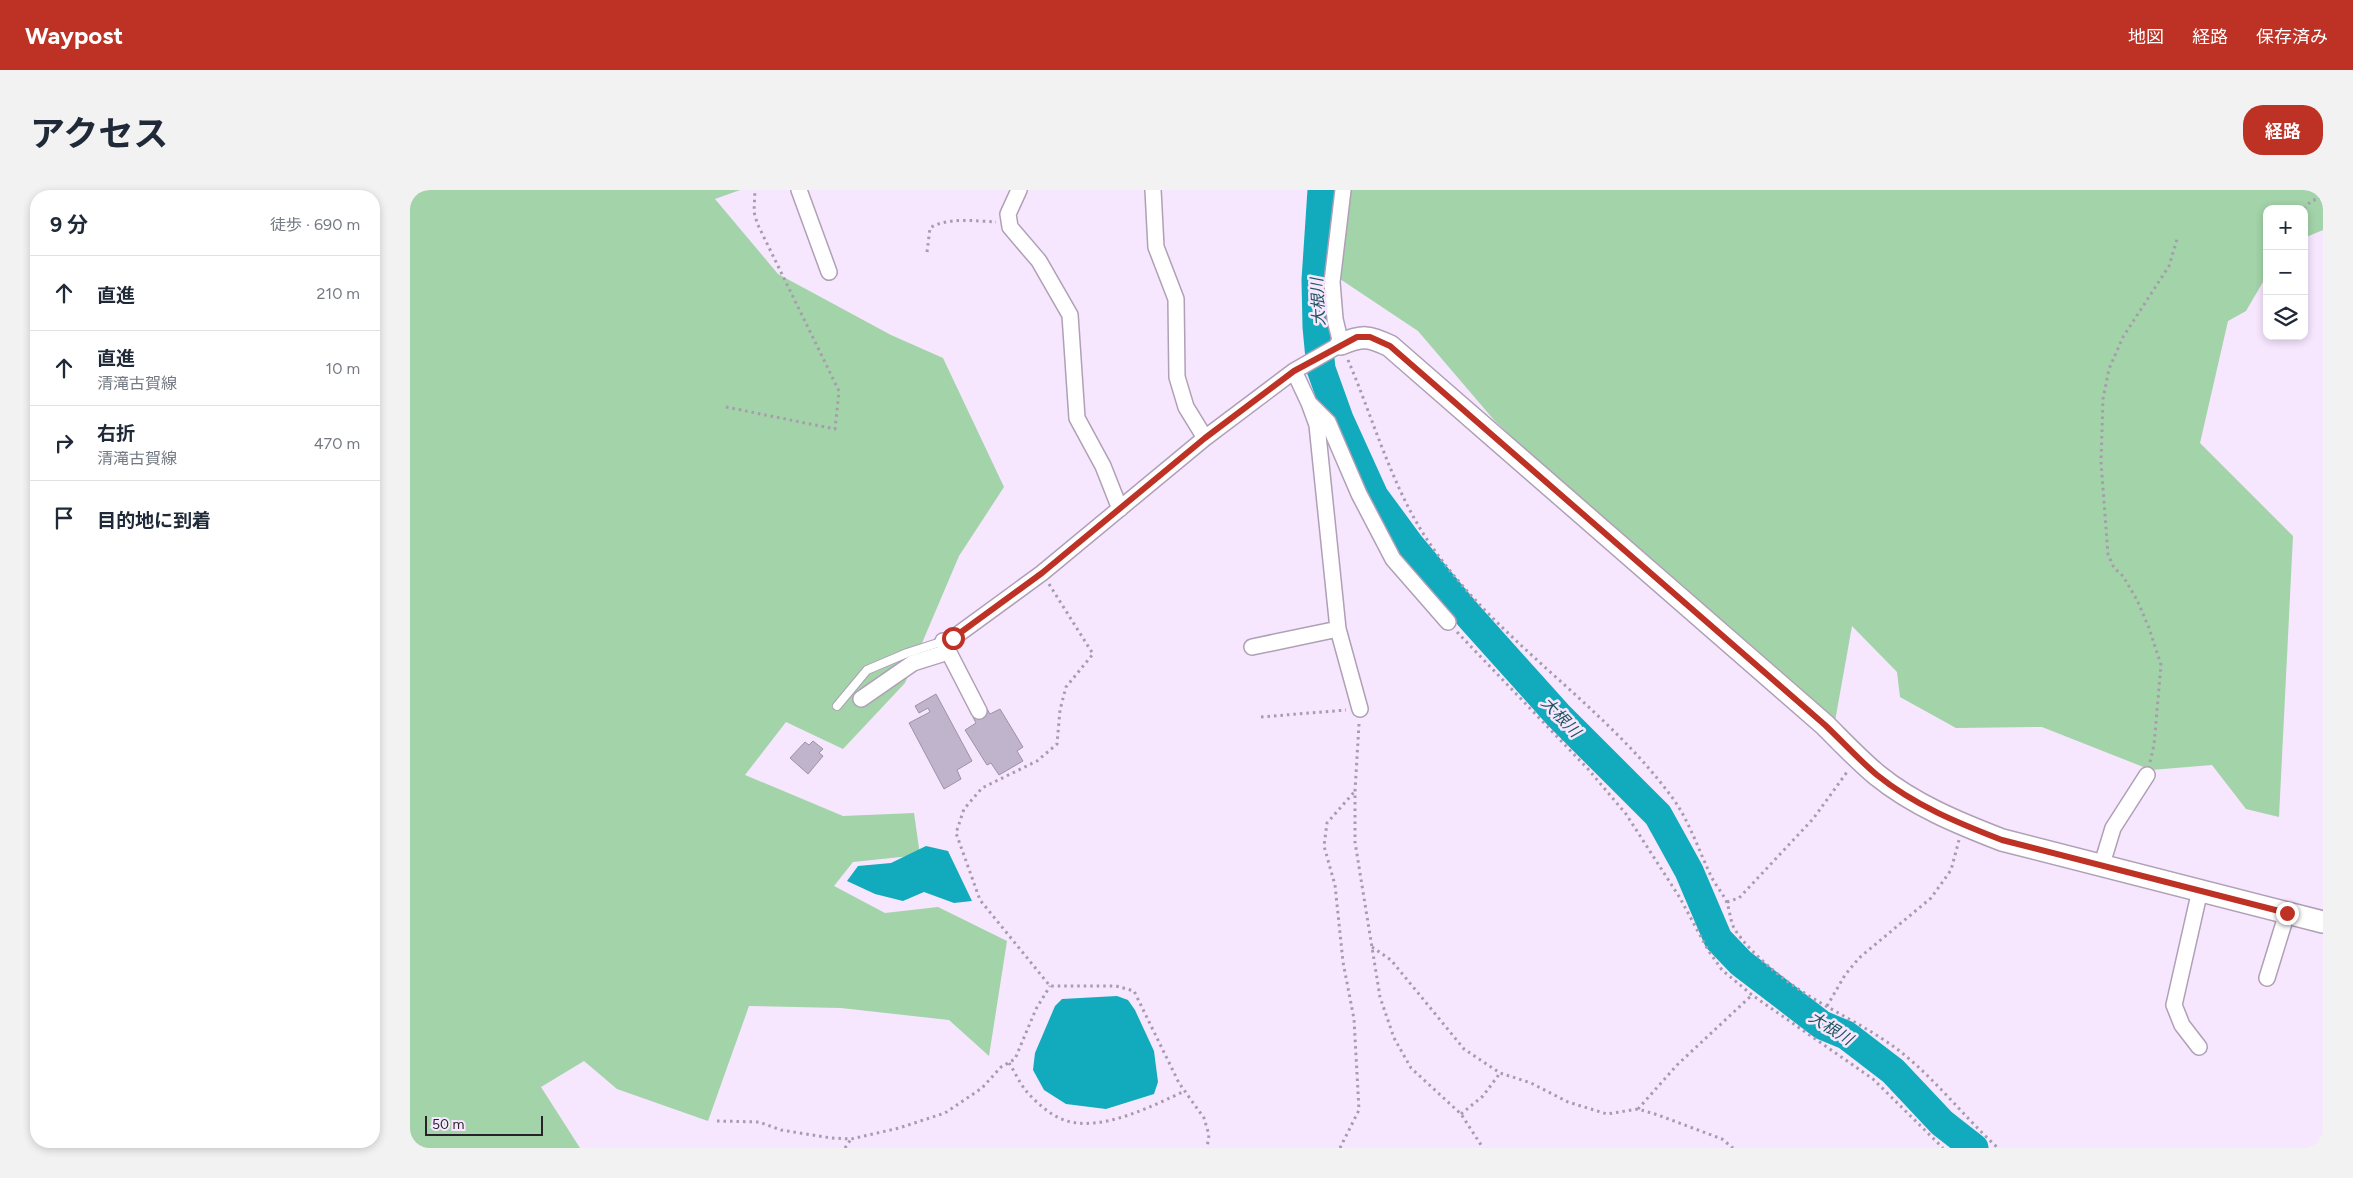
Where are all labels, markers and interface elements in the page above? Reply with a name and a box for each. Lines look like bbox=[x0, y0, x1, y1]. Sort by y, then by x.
text: Waypost bbox=[25, 21, 123, 50]
text: 地図 bbox=[2128, 26, 2164, 48]
text: 経路 bbox=[2192, 26, 2228, 48]
text: 保存済み bbox=[2256, 26, 2328, 48]
button: 経路 bbox=[2243, 105, 2323, 155]
text: アクセス bbox=[30, 113, 168, 155]
map controls bbox=[2263, 205, 2308, 340]
button: + bbox=[2263, 205, 2308, 250]
text: 9 分 bbox=[50, 212, 88, 237]
text: 徒歩 · 690 m bbox=[270, 215, 360, 234]
button: − bbox=[2263, 250, 2308, 295]
water label: 大根川 bbox=[1307, 276, 1329, 326]
icon: ahead bbox=[50, 279, 78, 307]
text: 直進 bbox=[97, 284, 135, 307]
text: 210 m bbox=[317, 284, 360, 303]
button: layers bbox=[2263, 295, 2308, 340]
text: 直進 bbox=[97, 347, 135, 370]
icon: ahead bbox=[50, 354, 78, 382]
text: 10 m bbox=[326, 359, 360, 378]
text: 清滝古賀線 bbox=[97, 374, 177, 393]
text: 右折 bbox=[97, 422, 135, 445]
icon: right bbox=[50, 429, 78, 457]
text: 470 m bbox=[314, 434, 360, 453]
text: 清滝古賀線 bbox=[97, 449, 177, 468]
icon: arrive bbox=[50, 504, 78, 532]
text: 目的地に到着 bbox=[97, 509, 211, 532]
route start bbox=[942, 627, 965, 650]
water label: 大根川 bbox=[1537, 693, 1586, 742]
route end bbox=[2276, 902, 2299, 925]
water label: 大根川 bbox=[1806, 1007, 1858, 1050]
scale bar bbox=[425, 1113, 542, 1136]
text: 50 m bbox=[432, 1116, 464, 1133]

